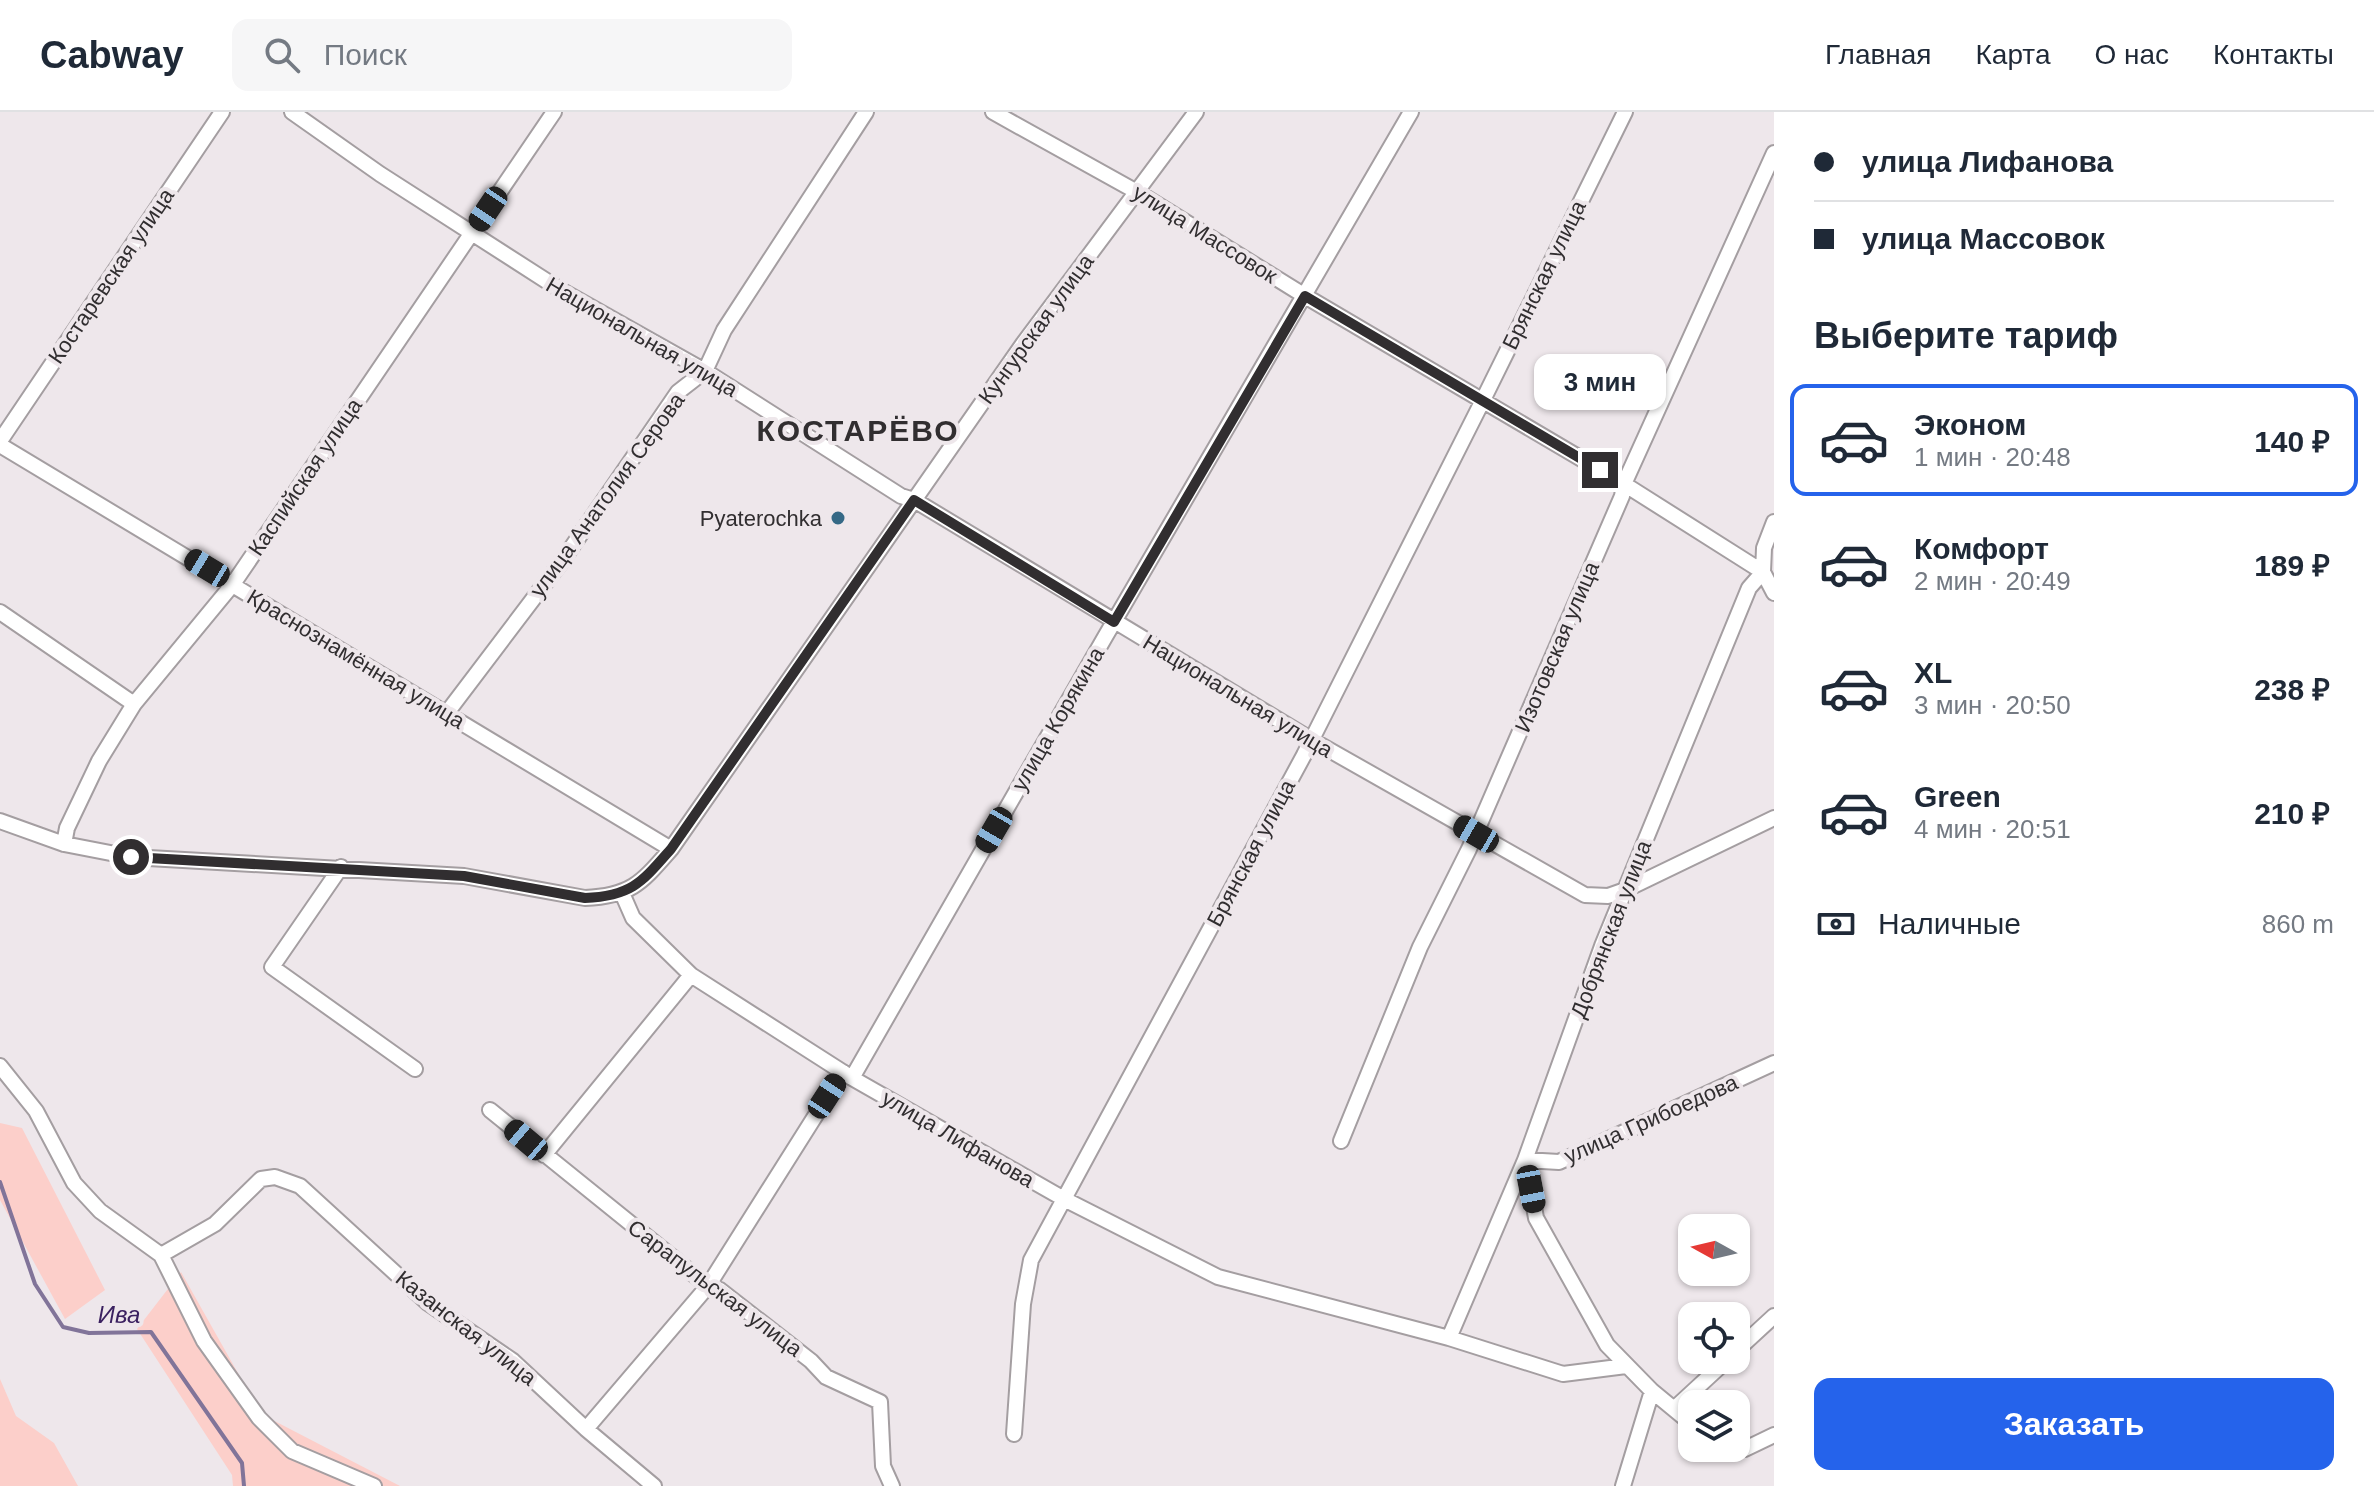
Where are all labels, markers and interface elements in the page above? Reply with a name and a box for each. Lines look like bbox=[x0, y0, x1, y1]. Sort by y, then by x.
search box bbox=[232, 19, 792, 91]
icon: search bbox=[260, 33, 304, 77]
text: Cabway bbox=[40, 34, 184, 76]
text: Поиск bbox=[324, 38, 407, 71]
text: Главная bbox=[1825, 39, 1932, 70]
text: Карта bbox=[1976, 39, 2050, 70]
text: О нас bbox=[2094, 39, 2169, 70]
text: Контакты bbox=[2213, 39, 2334, 70]
text: улица Лифанова bbox=[1862, 145, 2113, 178]
street label: улица Массовок bbox=[1128, 180, 1282, 289]
car bbox=[465, 182, 511, 236]
street label: Костаревская улица bbox=[43, 183, 179, 368]
street label: Брянская улица bbox=[1497, 196, 1591, 353]
text: улица Массовок bbox=[1862, 222, 2105, 255]
street label: Кунгурская улица bbox=[973, 249, 1099, 409]
street label: Национальная улица bbox=[542, 272, 743, 402]
text: Выберите тариф bbox=[1814, 315, 2118, 356]
callout: 3 мин bbox=[1534, 354, 1666, 410]
text: 3 мин bbox=[1564, 367, 1636, 397]
street label: улица Анатолия Серова bbox=[525, 387, 690, 602]
street label: Каспийская улица bbox=[243, 393, 367, 560]
icon: car bbox=[1818, 404, 1890, 476]
text: Эконом bbox=[1914, 408, 2027, 441]
district label: КОСТАРЁВО bbox=[757, 414, 960, 447]
text: 140 ₽ bbox=[2254, 425, 2330, 458]
text: 1 мин · 20:48 bbox=[1914, 442, 2071, 472]
route end bbox=[1582, 452, 1618, 488]
place label: Pyaterochka bbox=[700, 506, 823, 531]
marker: Pyaterochka bbox=[829, 509, 847, 527]
icon: car bbox=[1818, 528, 1890, 600]
text: Комфорт bbox=[1914, 532, 2049, 565]
car bbox=[180, 545, 234, 591]
text: 189 ₽ bbox=[2254, 549, 2330, 582]
street label: Изотовская улица bbox=[1510, 557, 1605, 736]
text: 2 мин · 20:49 bbox=[1914, 566, 2071, 596]
street label: Краснознамённая улица bbox=[243, 584, 470, 734]
street label: Национальная улица bbox=[1139, 629, 1338, 763]
street label: улица Корякина bbox=[1007, 642, 1110, 795]
icon: car bbox=[1818, 652, 1890, 724]
text: XL bbox=[1914, 656, 1952, 689]
text: 238 ₽ bbox=[2254, 673, 2330, 706]
text: 3 мин · 20:50 bbox=[1914, 690, 2071, 720]
street label: Брянская улица bbox=[1202, 775, 1301, 931]
icon: car bbox=[1818, 776, 1890, 848]
text: Green bbox=[1914, 780, 2001, 813]
text: 210 ₽ bbox=[2254, 797, 2330, 830]
car bbox=[972, 803, 1016, 857]
car bbox=[1449, 812, 1503, 856]
text: 4 мин · 20:51 bbox=[1914, 814, 2071, 844]
street label: Добрянская улица bbox=[1566, 836, 1657, 1021]
route start bbox=[113, 839, 149, 875]
icon: cash bbox=[1814, 902, 1858, 946]
text: Наличные bbox=[1878, 907, 2021, 940]
text: 860 m bbox=[2262, 909, 2334, 939]
car bbox=[804, 1069, 850, 1123]
street label: улица Грибоедова bbox=[1560, 1069, 1742, 1168]
street label: улица Лифанова bbox=[877, 1085, 1039, 1193]
car bbox=[500, 1115, 552, 1165]
car bbox=[1515, 1163, 1547, 1215]
street label: Сарапульская улица bbox=[623, 1214, 808, 1362]
north arrow bbox=[1678, 1214, 1750, 1286]
map controls bbox=[1678, 1214, 1750, 1462]
street label: Казанская улица bbox=[391, 1265, 542, 1391]
water label: Ива bbox=[98, 1301, 140, 1328]
button: locate bbox=[1678, 1302, 1750, 1374]
button: Заказать bbox=[1814, 1378, 2334, 1470]
button: layers bbox=[1678, 1390, 1750, 1462]

